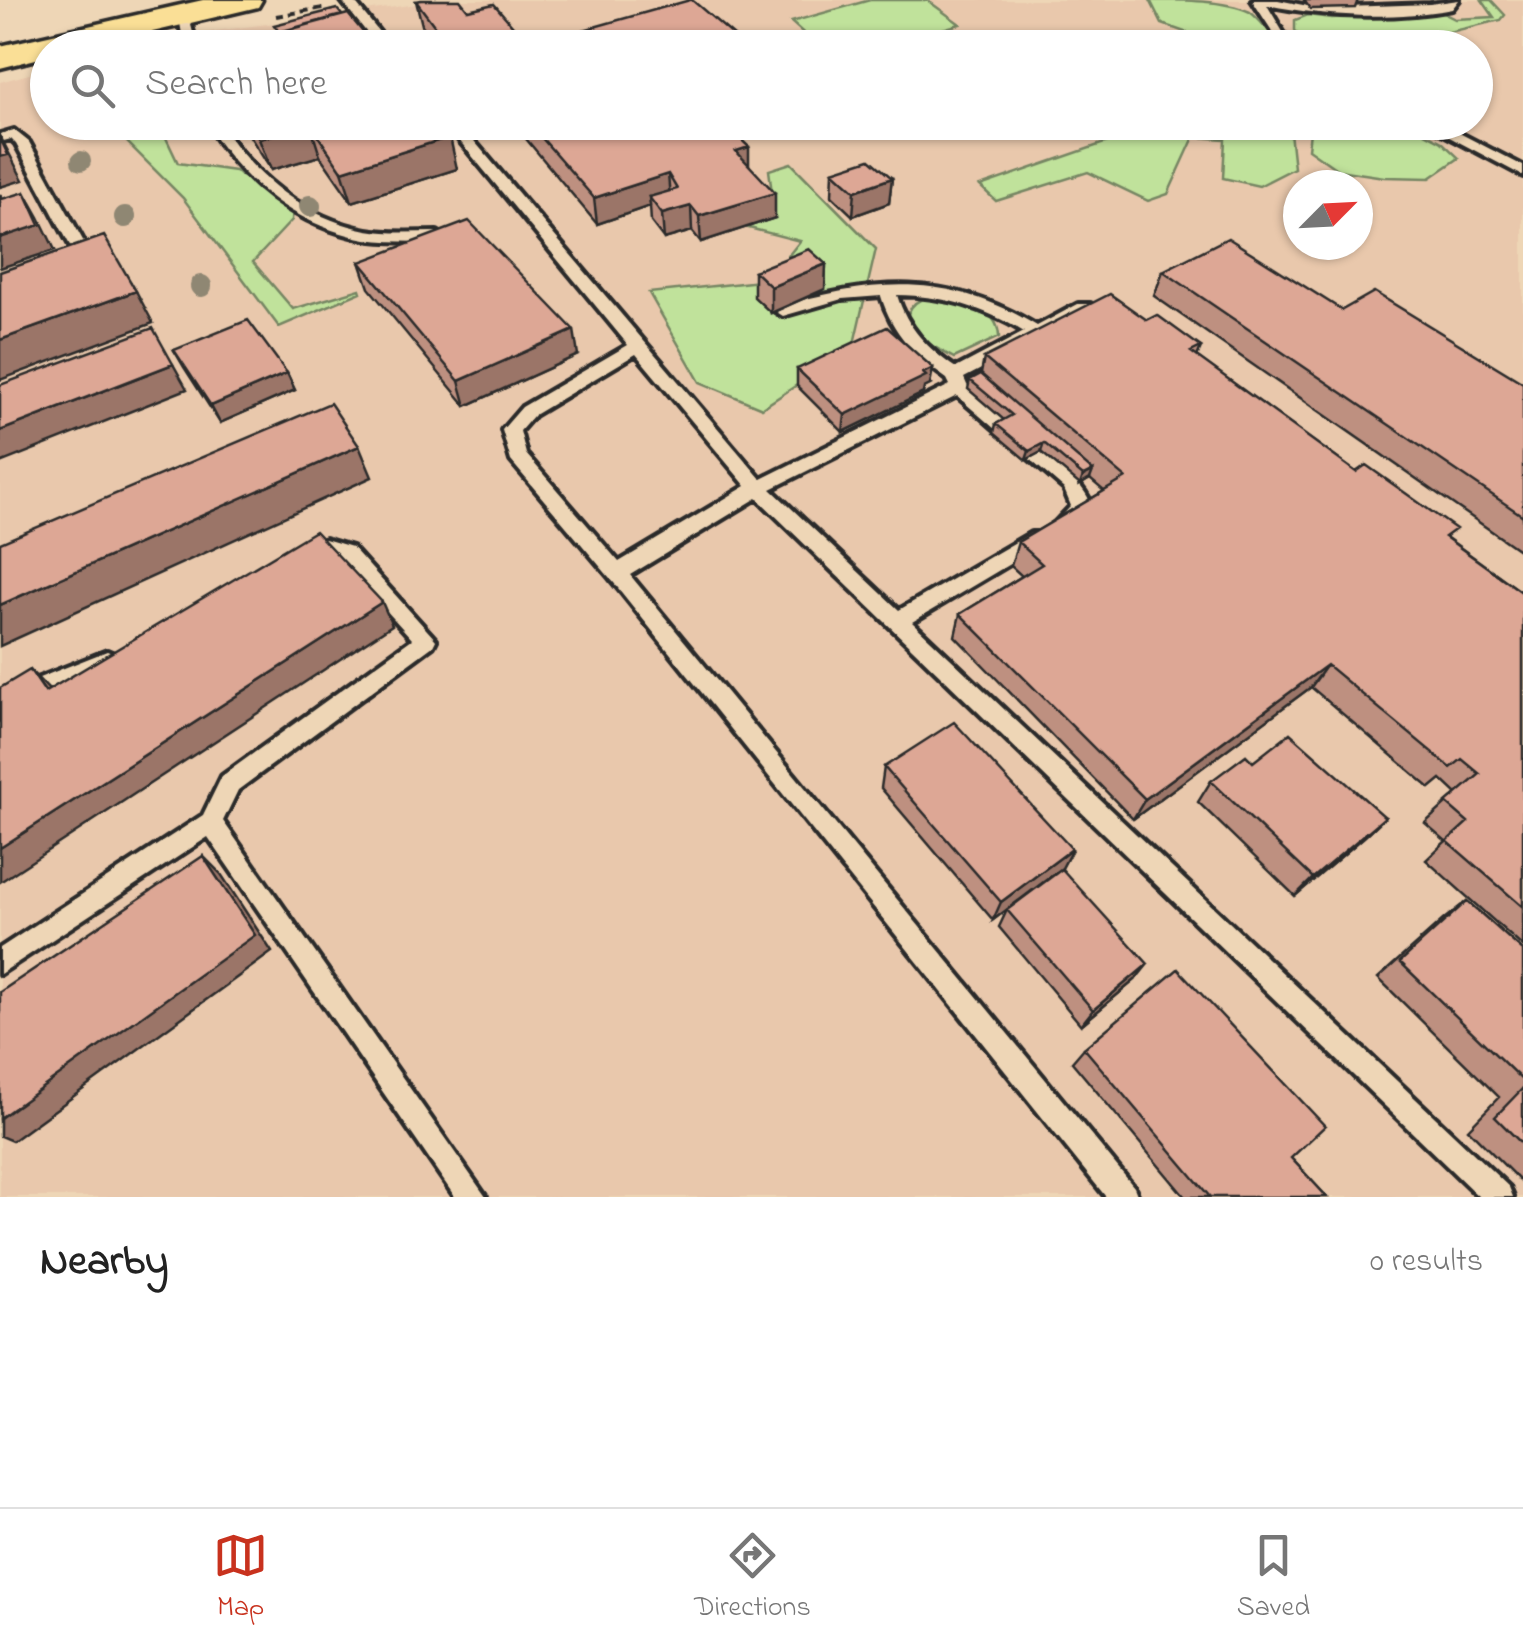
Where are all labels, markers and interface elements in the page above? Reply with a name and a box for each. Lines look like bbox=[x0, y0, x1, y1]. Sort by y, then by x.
search box bbox=[30, 30, 1493, 140]
text: Search here bbox=[145, 57, 327, 113]
icon: search bbox=[65, 58, 120, 113]
north arrow bbox=[1283, 170, 1373, 260]
text: Nearby bbox=[40, 1232, 168, 1293]
text: 0 results bbox=[1370, 1239, 1483, 1286]
tab: Map bbox=[213, 1528, 268, 1629]
tab: Directions bbox=[694, 1528, 811, 1629]
tab: Saved bbox=[1237, 1528, 1310, 1629]

